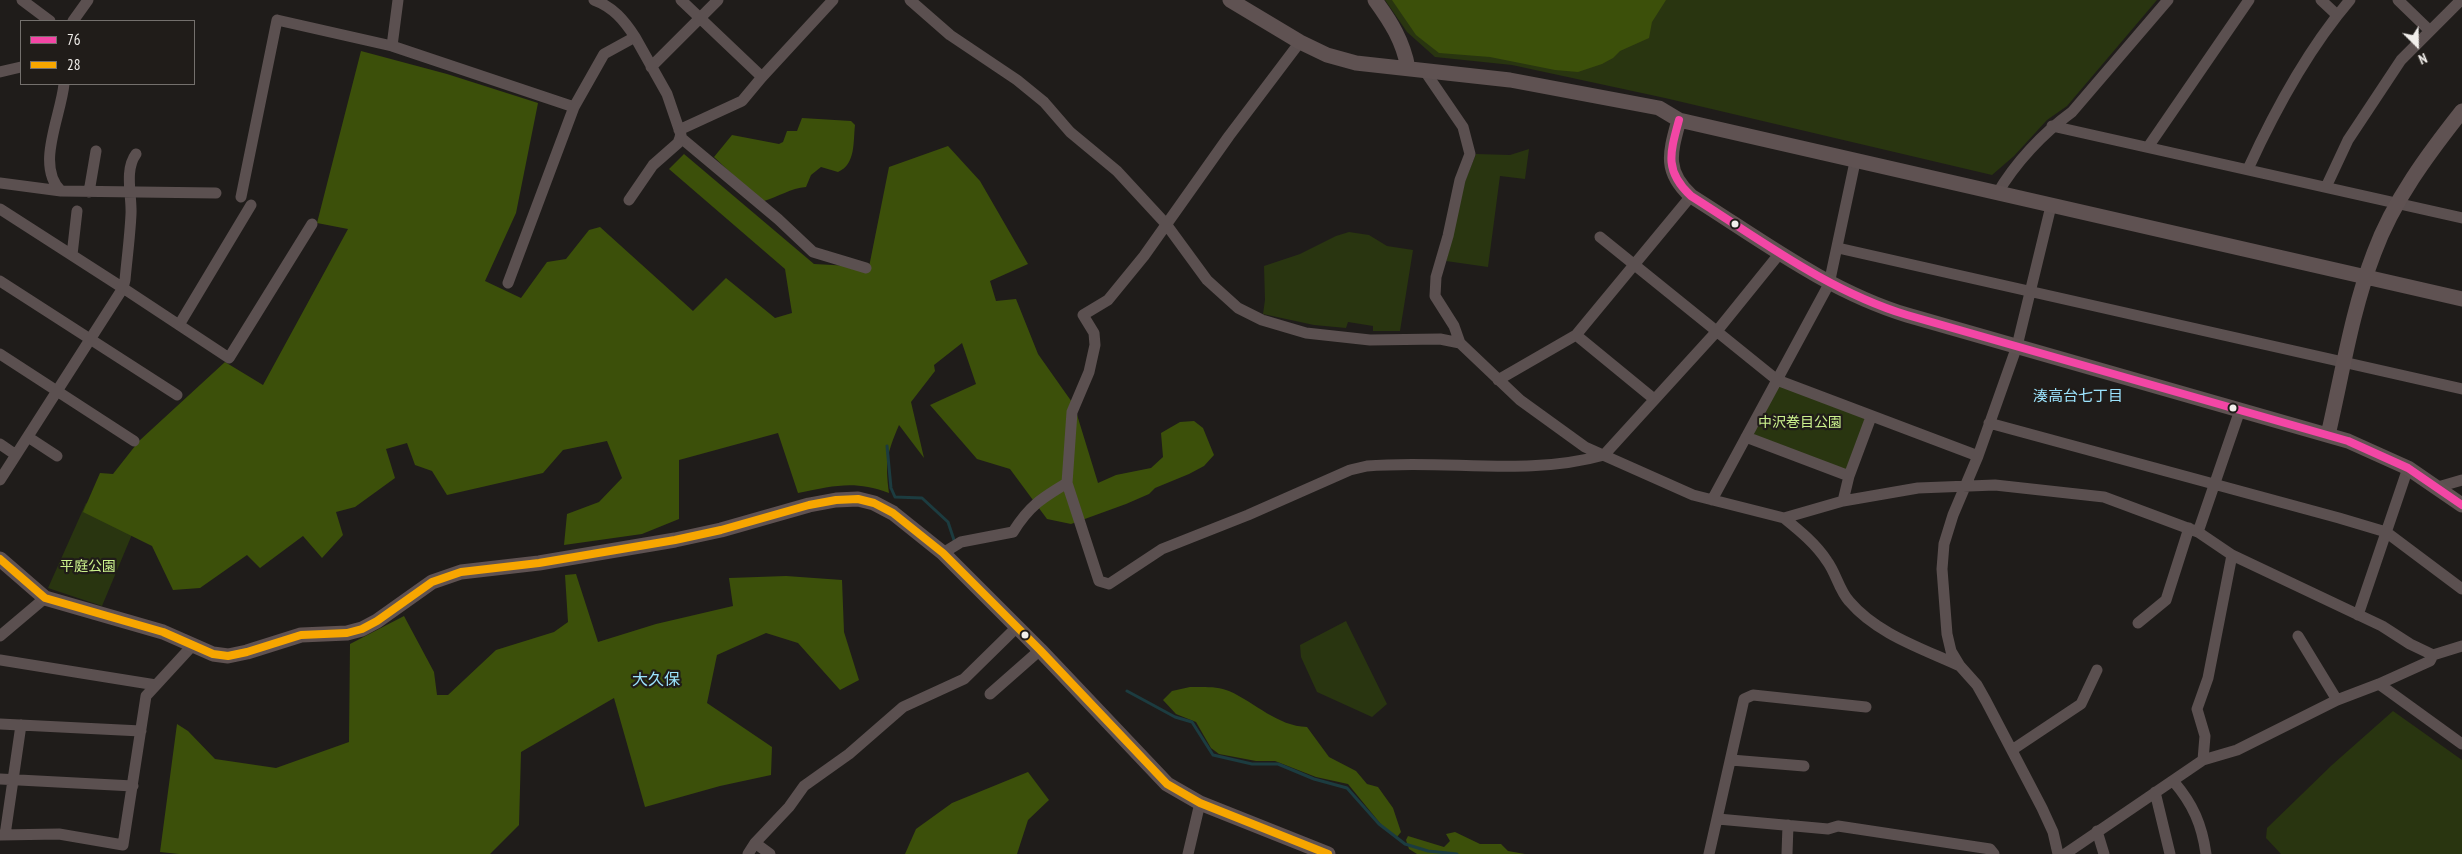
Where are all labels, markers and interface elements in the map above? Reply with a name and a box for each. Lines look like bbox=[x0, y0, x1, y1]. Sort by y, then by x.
legend bbox=[20, 20, 195, 85]
north arrow bbox=[2392, 20, 2442, 70]
text: 76 bbox=[67, 30, 81, 49]
text: N bbox=[2416, 49, 2430, 69]
text: 28 bbox=[67, 55, 81, 74]
unlabelled marker bbox=[1730, 219, 1740, 229]
district label: 湊高台七丁目 bbox=[2033, 388, 2123, 406]
unlabelled marker bbox=[2228, 403, 2238, 413]
park label: 中沢巻目公園 bbox=[1758, 415, 1842, 431]
park label: 平庭公園 bbox=[60, 559, 116, 575]
unlabelled marker bbox=[1020, 630, 1030, 640]
district label: 大久保 bbox=[632, 670, 680, 690]

